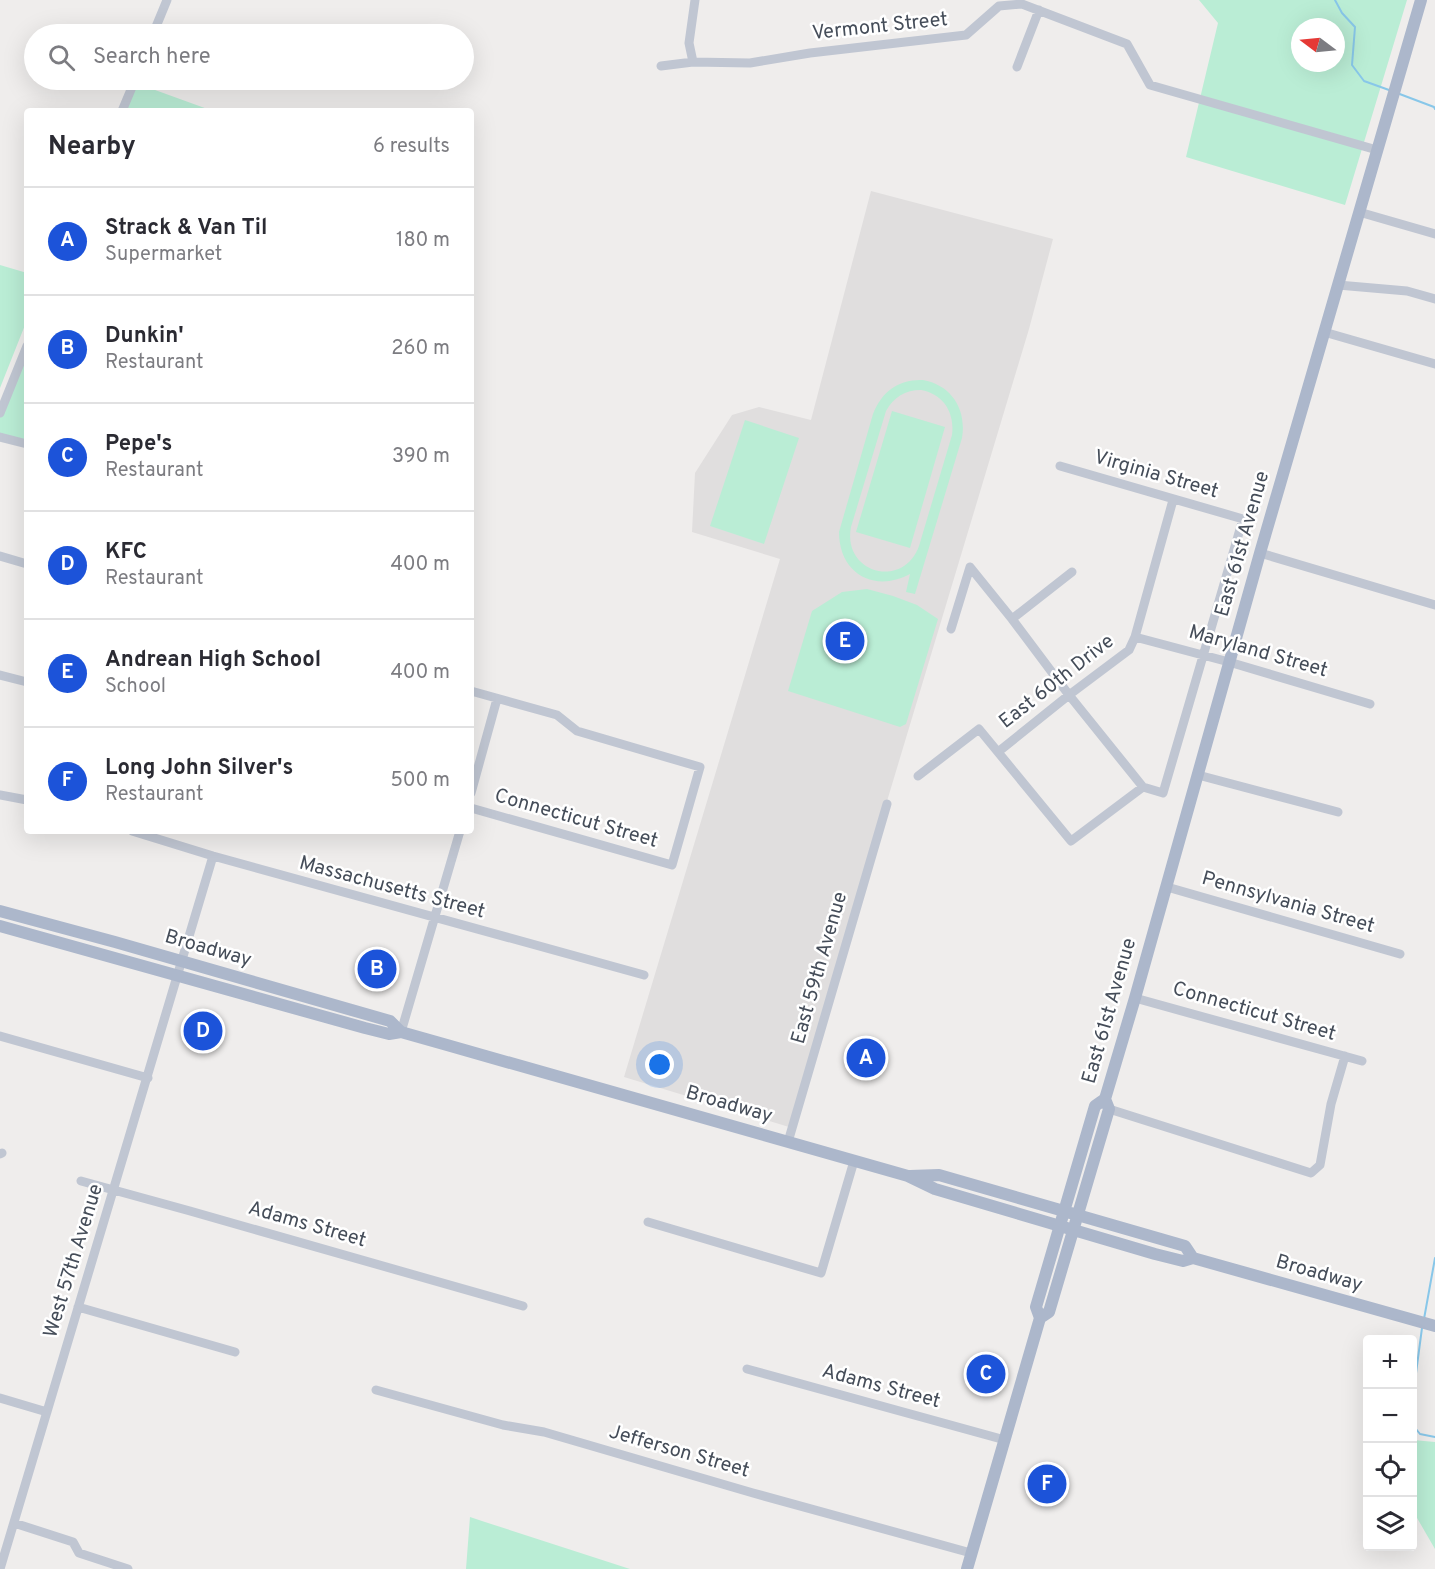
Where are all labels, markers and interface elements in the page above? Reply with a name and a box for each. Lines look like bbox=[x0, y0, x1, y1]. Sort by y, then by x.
street label: Vermont Street bbox=[811, 7, 949, 47]
north arrow bbox=[1291, 18, 1345, 72]
search box bbox=[24, 24, 474, 90]
icon: search bbox=[45, 41, 78, 74]
text: Search here bbox=[93, 44, 211, 71]
text: Nearby bbox=[48, 131, 136, 164]
text: 6 results bbox=[373, 134, 450, 160]
text: Strack & Van Til bbox=[105, 215, 267, 242]
text: A bbox=[60, 228, 75, 254]
text: 180 m bbox=[396, 228, 450, 254]
text: Supermarket bbox=[105, 242, 222, 268]
text: Dunkin' bbox=[105, 323, 184, 350]
text: B bbox=[61, 336, 74, 362]
text: 260 m bbox=[391, 336, 450, 362]
text: Restaurant bbox=[105, 350, 204, 376]
text: Pepe's bbox=[105, 431, 172, 458]
text: C bbox=[61, 444, 74, 470]
text: 390 m bbox=[392, 444, 450, 470]
street label: Virginia Street bbox=[1091, 445, 1221, 505]
text: Restaurant bbox=[105, 458, 204, 484]
street label: East 61st Avenue bbox=[1210, 468, 1276, 620]
text: KFC bbox=[105, 539, 147, 566]
text: D bbox=[60, 552, 75, 578]
text: 400 m bbox=[390, 552, 450, 578]
text: Restaurant bbox=[105, 566, 204, 592]
pin: E bbox=[826, 618, 864, 664]
street label: Maryland Street bbox=[1185, 620, 1331, 684]
street label: East 60th Drive bbox=[994, 629, 1120, 735]
text: Andrean High School bbox=[105, 647, 321, 674]
text: E bbox=[61, 660, 74, 686]
text: 400 m bbox=[390, 660, 450, 686]
text: School bbox=[105, 674, 166, 700]
text: Long John Silver's bbox=[105, 755, 293, 782]
text: F bbox=[62, 768, 73, 794]
text: 500 m bbox=[390, 768, 450, 794]
text: Restaurant bbox=[105, 782, 204, 808]
street label: Connecticut Street bbox=[491, 783, 661, 855]
street label: Massachusetts Street bbox=[296, 851, 488, 925]
street label: Pennsylvania Street bbox=[1199, 866, 1377, 940]
street label: East 59th Avenue bbox=[786, 889, 854, 1047]
street label: Broadway bbox=[162, 924, 254, 974]
street label: East 61st Avenue bbox=[1077, 935, 1143, 1087]
pin: B bbox=[358, 946, 397, 992]
street label: Connecticut Street bbox=[1169, 976, 1339, 1048]
pin: D bbox=[184, 1008, 222, 1054]
pin: A bbox=[846, 1036, 886, 1080]
your location bbox=[645, 1050, 674, 1079]
street label: Broadway bbox=[683, 1080, 775, 1130]
street label: West 57th Avenue bbox=[38, 1181, 110, 1341]
street label: Adams Street bbox=[245, 1196, 369, 1254]
street label: Broadway bbox=[1273, 1249, 1365, 1299]
map controls bbox=[1363, 1335, 1417, 1551]
button: + bbox=[1363, 1335, 1417, 1389]
pin: C bbox=[966, 1352, 1006, 1396]
street label: Adams Street bbox=[819, 1359, 943, 1415]
button: − bbox=[1363, 1389, 1417, 1443]
street label: Jefferson Street bbox=[606, 1420, 752, 1484]
button: locate bbox=[1363, 1443, 1417, 1497]
pin: F bbox=[1028, 1462, 1066, 1506]
button: layers bbox=[1363, 1497, 1417, 1551]

